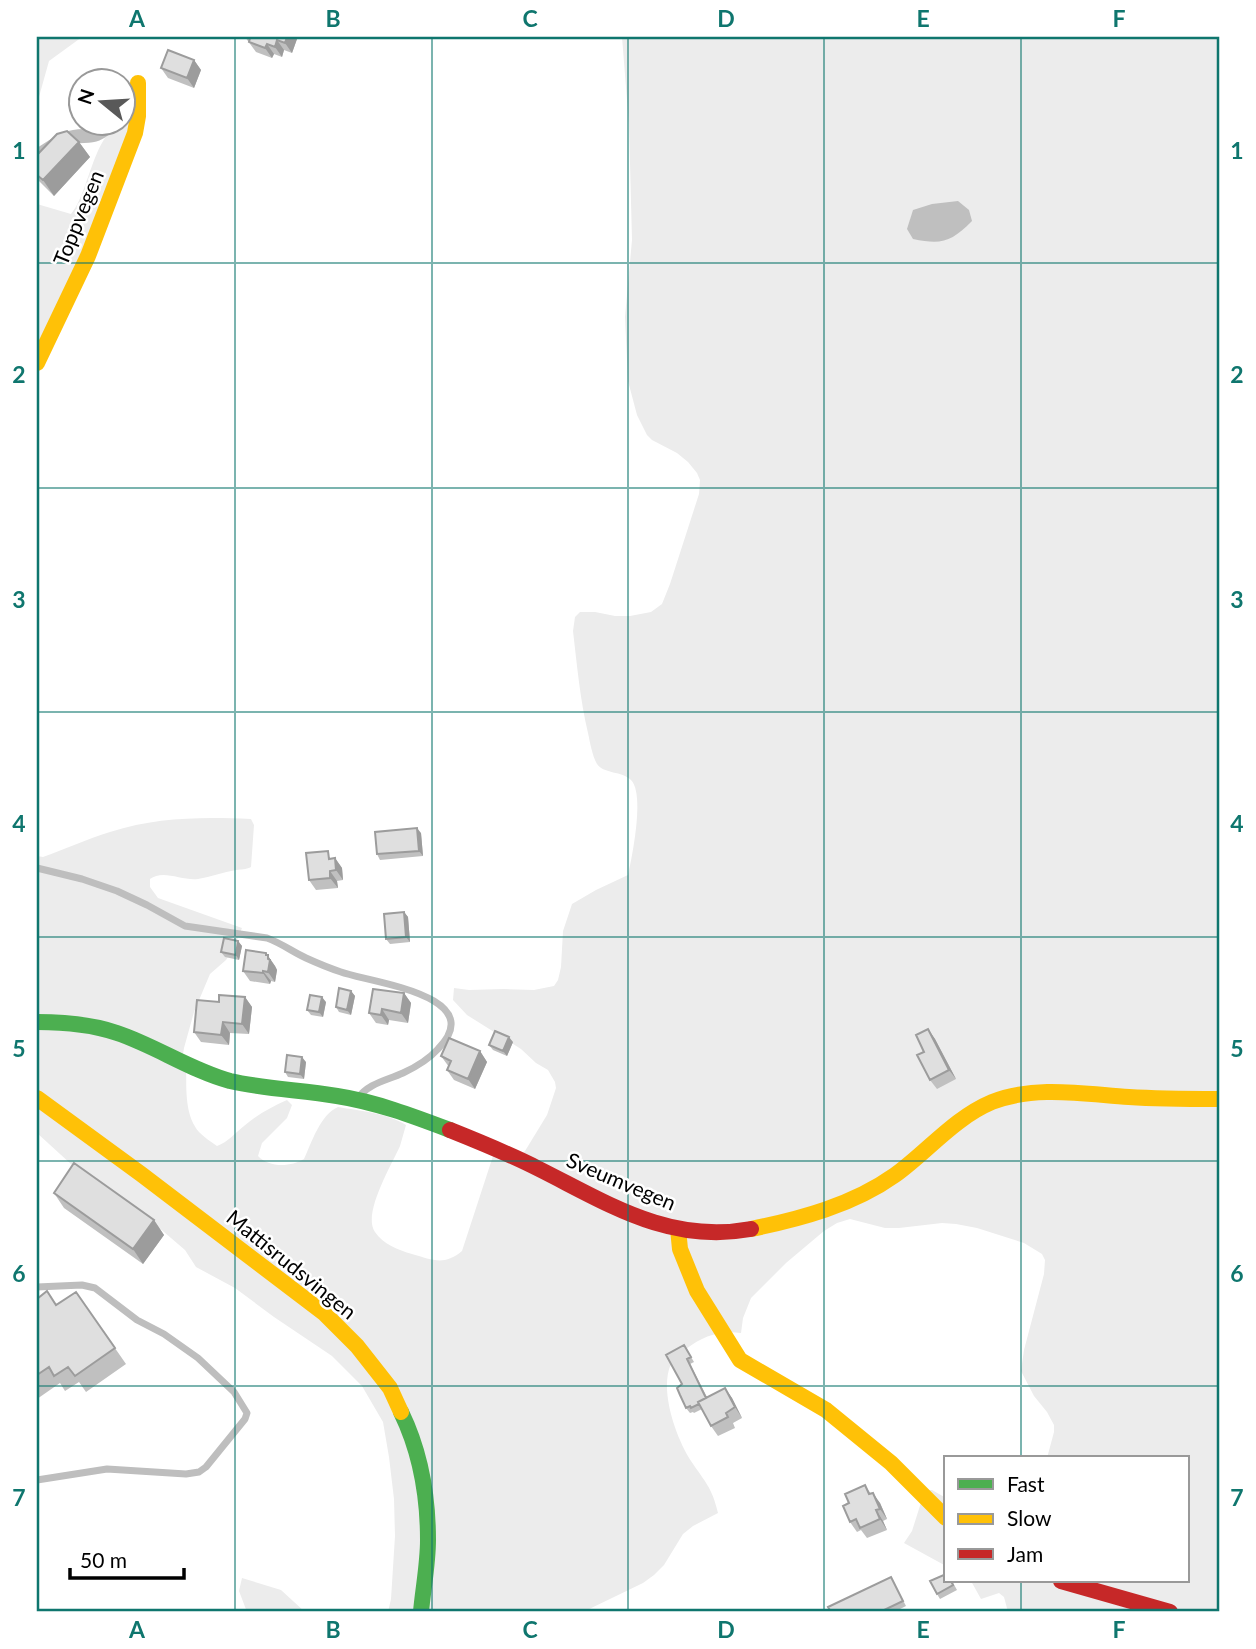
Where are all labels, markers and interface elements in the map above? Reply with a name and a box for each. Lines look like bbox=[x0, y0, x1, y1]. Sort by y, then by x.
text: A bbox=[128, 4, 146, 32]
text: B bbox=[325, 4, 341, 32]
text: C bbox=[522, 4, 538, 32]
text: D bbox=[717, 4, 735, 32]
text: E bbox=[916, 4, 930, 32]
text: F bbox=[1112, 4, 1126, 32]
north arrow bbox=[66, 66, 136, 136]
text: N bbox=[72, 86, 99, 107]
text: 1 bbox=[12, 136, 26, 164]
text: 1 bbox=[1230, 136, 1244, 164]
street label: Toppvegen bbox=[47, 166, 108, 269]
text: 2 bbox=[12, 360, 26, 388]
text: 2 bbox=[1230, 360, 1244, 388]
text: 3 bbox=[12, 585, 26, 613]
text: 3 bbox=[1230, 585, 1244, 613]
text: 4 bbox=[12, 809, 26, 837]
text: 4 bbox=[1230, 809, 1244, 837]
text: 5 bbox=[12, 1034, 26, 1062]
text: 5 bbox=[1230, 1034, 1244, 1062]
street label: Sveumvegen bbox=[563, 1146, 680, 1215]
street label: Mattisrudsvingen bbox=[222, 1204, 362, 1324]
text: 6 bbox=[12, 1259, 26, 1287]
text: 6 bbox=[1230, 1259, 1244, 1287]
legend bbox=[944, 1456, 1190, 1582]
text: Fast bbox=[1007, 1471, 1045, 1496]
text: 7 bbox=[12, 1483, 26, 1511]
text: 7 bbox=[1230, 1483, 1244, 1511]
text: Slow bbox=[1007, 1505, 1052, 1530]
scale bar bbox=[70, 1537, 184, 1581]
text: Jam bbox=[1007, 1541, 1043, 1566]
text: 50 m bbox=[80, 1547, 127, 1572]
text: A bbox=[128, 1615, 146, 1643]
text: B bbox=[325, 1615, 341, 1643]
text: C bbox=[522, 1615, 538, 1643]
text: D bbox=[717, 1615, 735, 1643]
text: E bbox=[916, 1615, 930, 1643]
text: F bbox=[1112, 1615, 1126, 1643]

